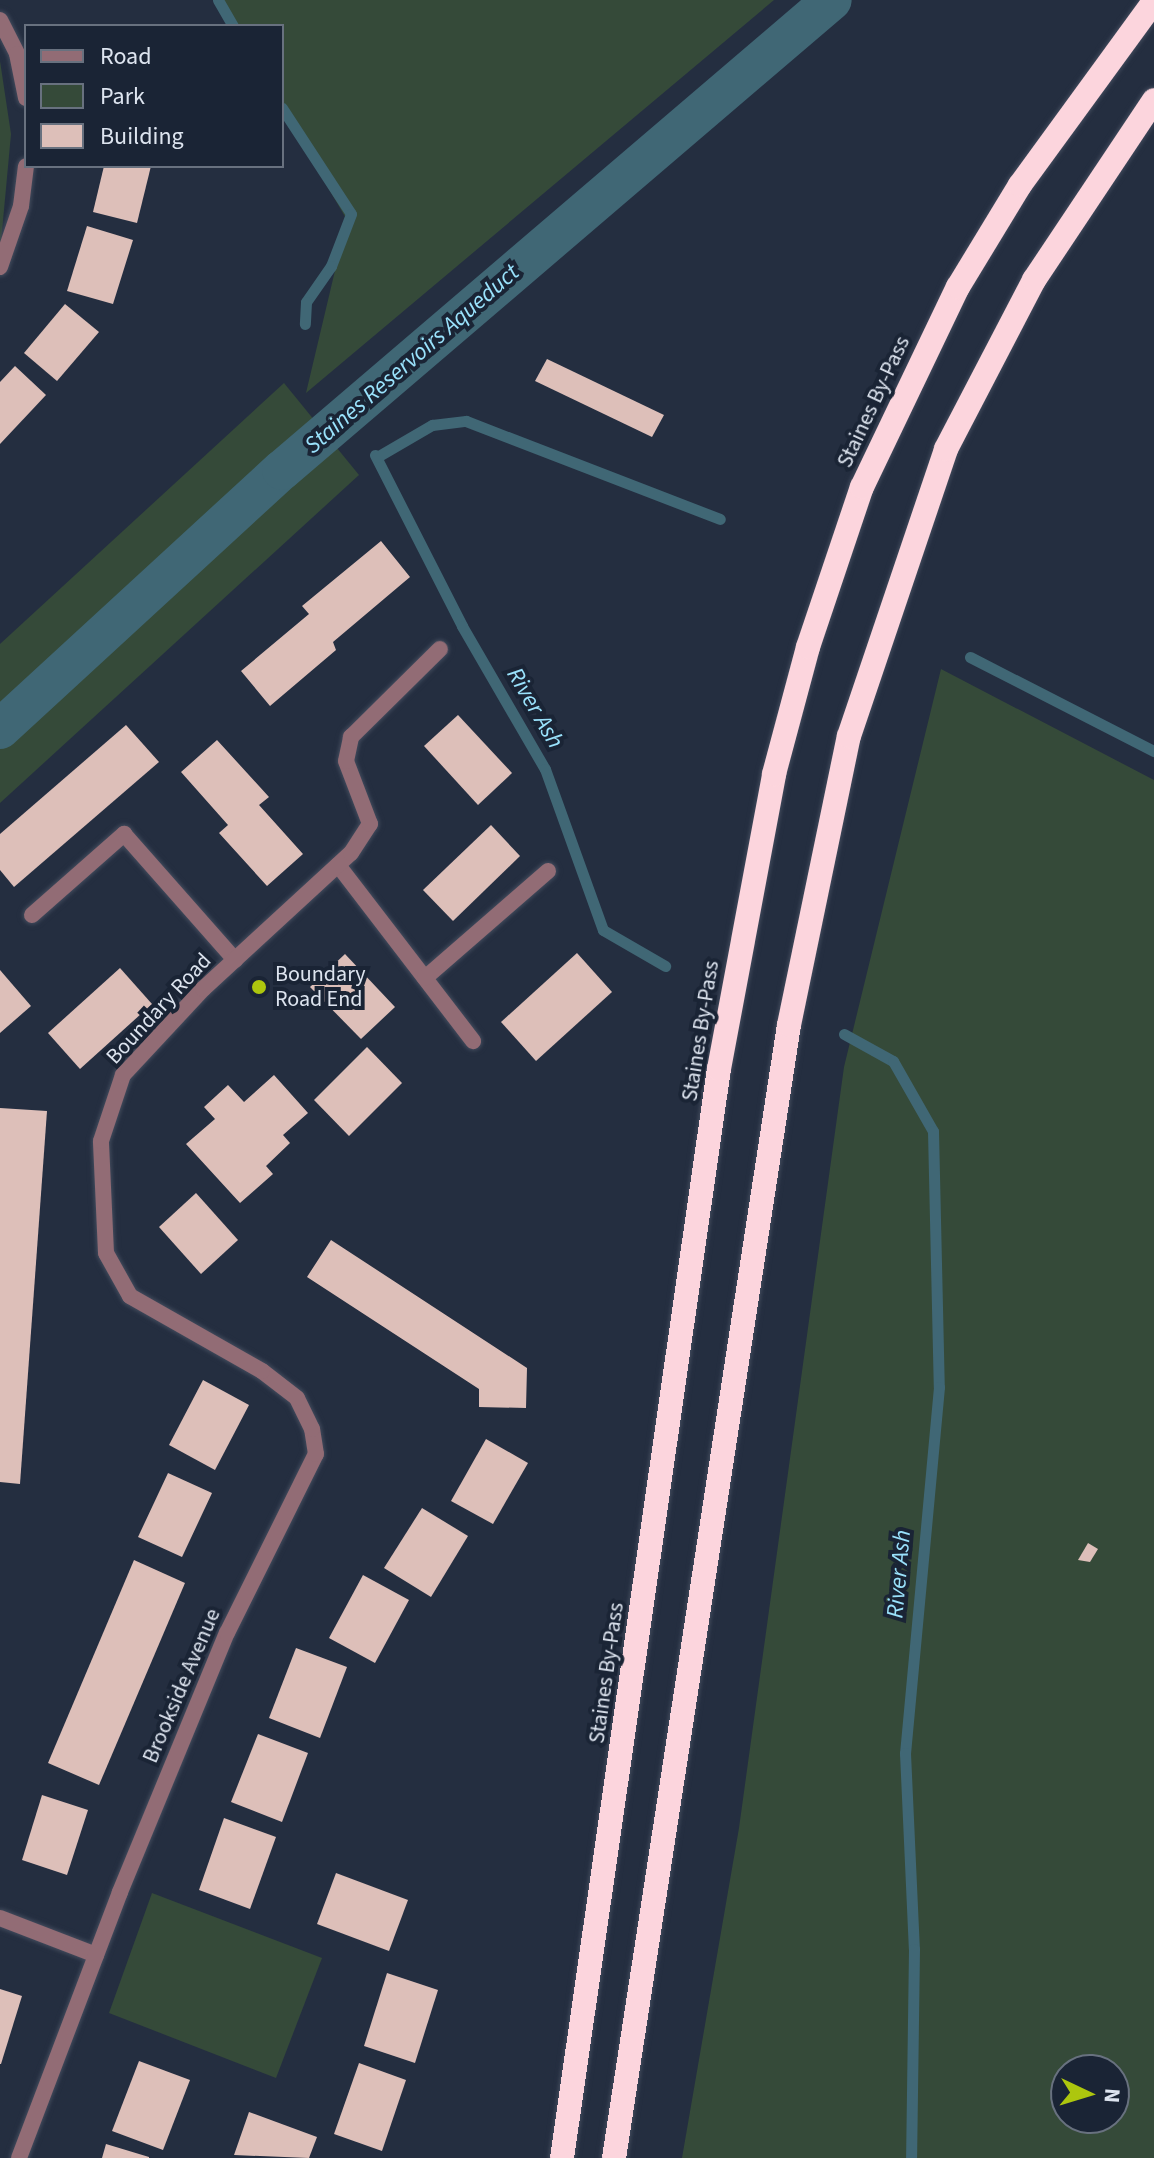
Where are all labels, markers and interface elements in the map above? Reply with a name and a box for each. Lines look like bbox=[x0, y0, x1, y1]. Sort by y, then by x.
legend bbox=[24, 24, 284, 168]
text: Road bbox=[100, 39, 152, 74]
text: Park bbox=[100, 79, 145, 114]
text: Building bbox=[100, 119, 184, 154]
water label: Staines Reservoirs Aqueduct bbox=[299, 258, 525, 460]
street label: Staines By-Pass bbox=[832, 332, 916, 472]
water label: River Ash bbox=[500, 662, 570, 754]
street label: Boundary Road bbox=[101, 948, 217, 1070]
street label: Staines By-Pass bbox=[677, 959, 725, 1103]
place label: Boundary Road End bbox=[275, 961, 366, 1012]
marker: Boundary Road End bbox=[250, 978, 268, 996]
water label: River Ash bbox=[881, 1529, 917, 1619]
street label: Staines By-Pass bbox=[584, 1601, 630, 1745]
street label: Brookside Avenue bbox=[138, 1605, 226, 1767]
north arrow bbox=[1050, 2054, 1130, 2134]
text: N bbox=[1095, 2087, 1128, 2104]

